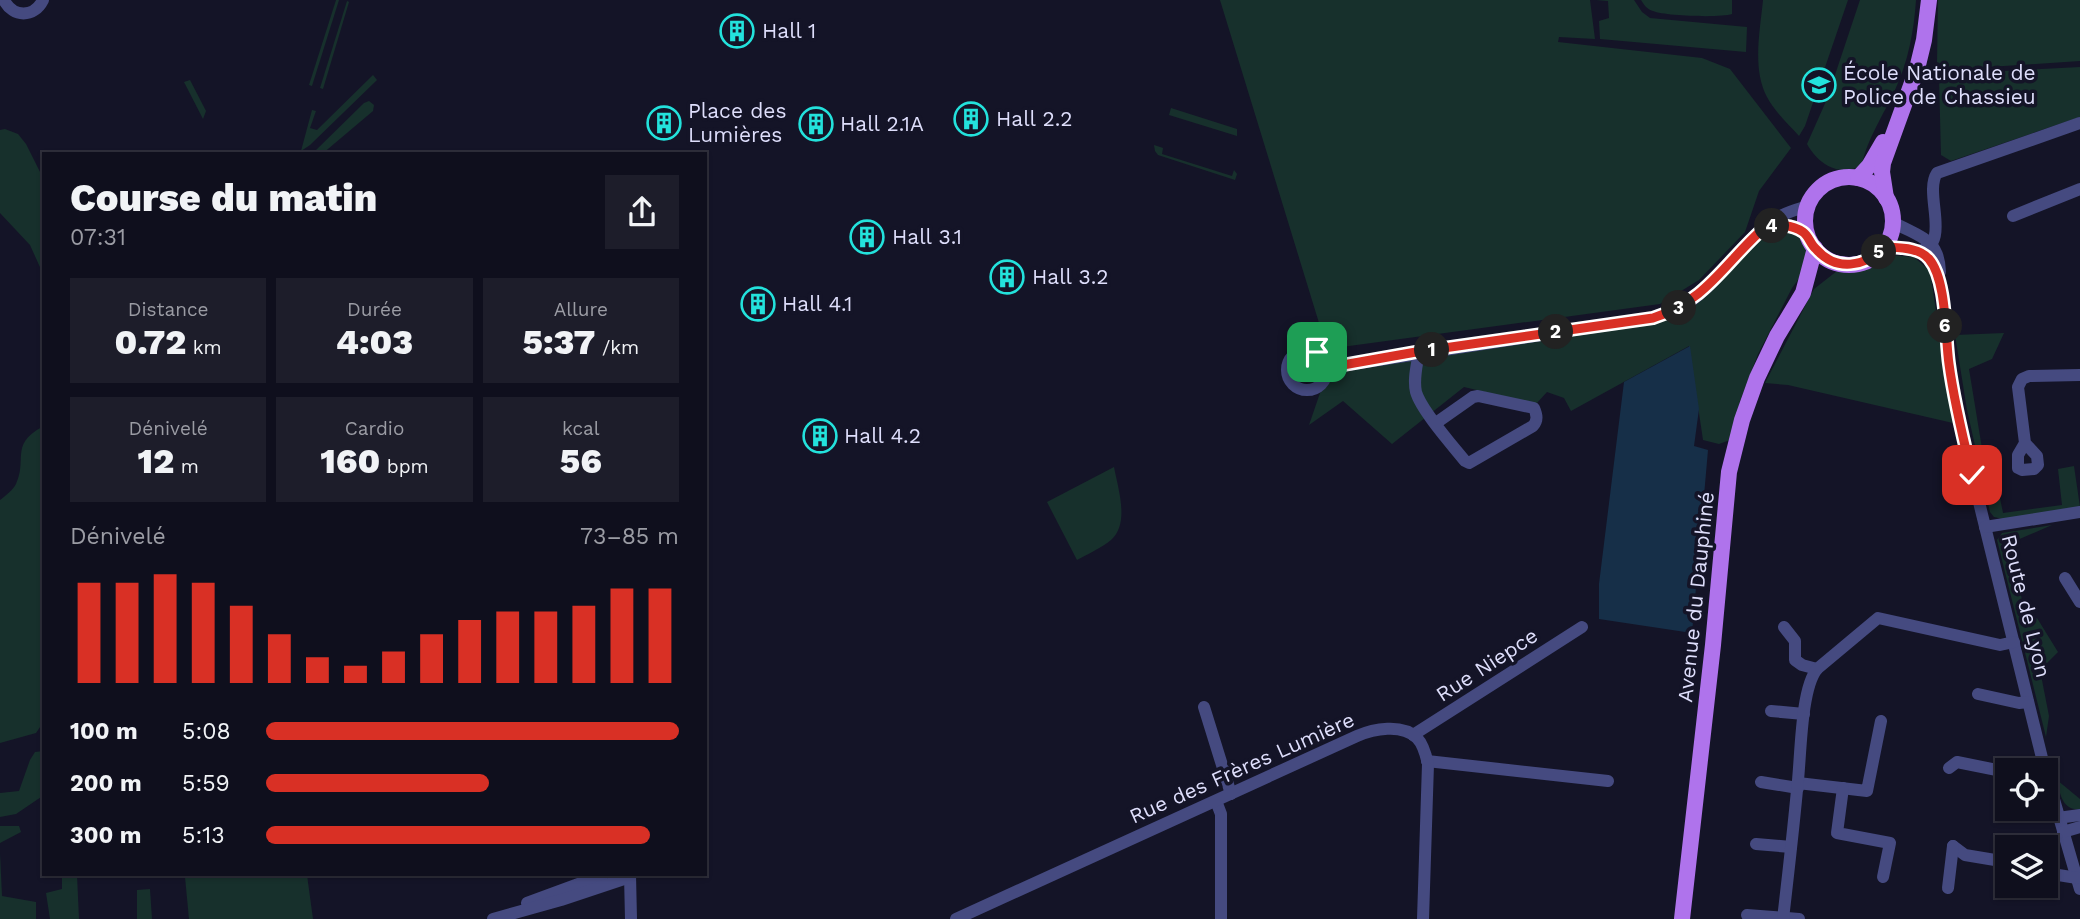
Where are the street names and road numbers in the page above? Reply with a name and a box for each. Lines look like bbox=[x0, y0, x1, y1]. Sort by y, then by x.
street label: Avenue du Dauphiné bbox=[1672, 490, 1719, 703]
street label: Route de Lyon bbox=[1997, 532, 2056, 680]
street label: Rue Niepce bbox=[1431, 622, 1542, 707]
street label: Rue des Frères Lumière bbox=[1125, 707, 1358, 829]

